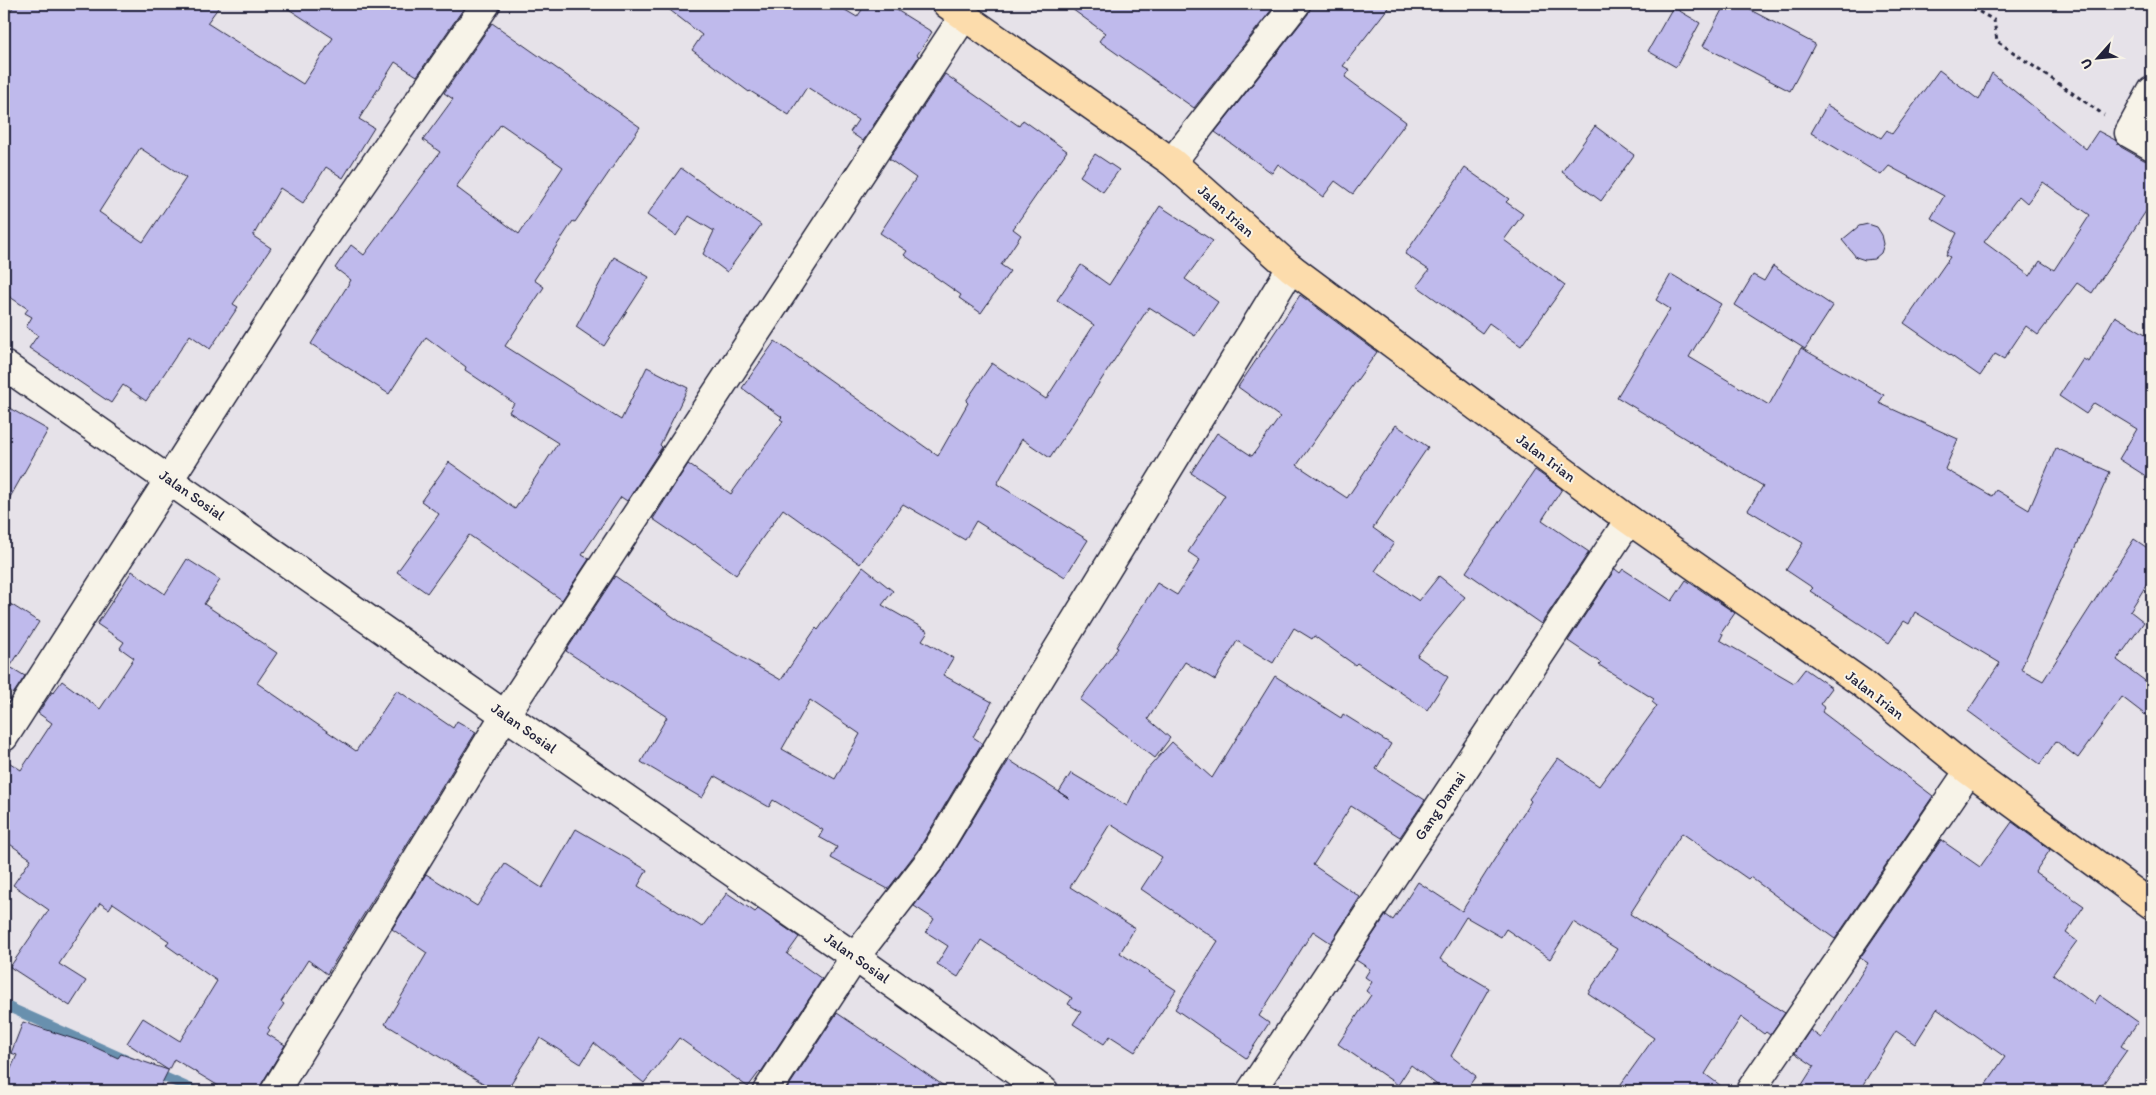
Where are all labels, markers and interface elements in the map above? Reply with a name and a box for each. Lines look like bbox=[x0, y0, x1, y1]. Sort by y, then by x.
north arrow bbox=[2074, 32, 2124, 82]
text: U bbox=[2077, 56, 2097, 72]
street label: Jalan Irian bbox=[1194, 181, 1258, 241]
street label: Jalan Irian bbox=[1513, 430, 1580, 486]
street label: Jalan Sosial bbox=[156, 466, 229, 525]
street label: Jalan Irian bbox=[1842, 667, 1908, 724]
street label: Jalan Sosial bbox=[488, 699, 561, 758]
street label: Gang Damai bbox=[1411, 768, 1469, 844]
street label: Jalan Sosial bbox=[821, 929, 894, 988]

